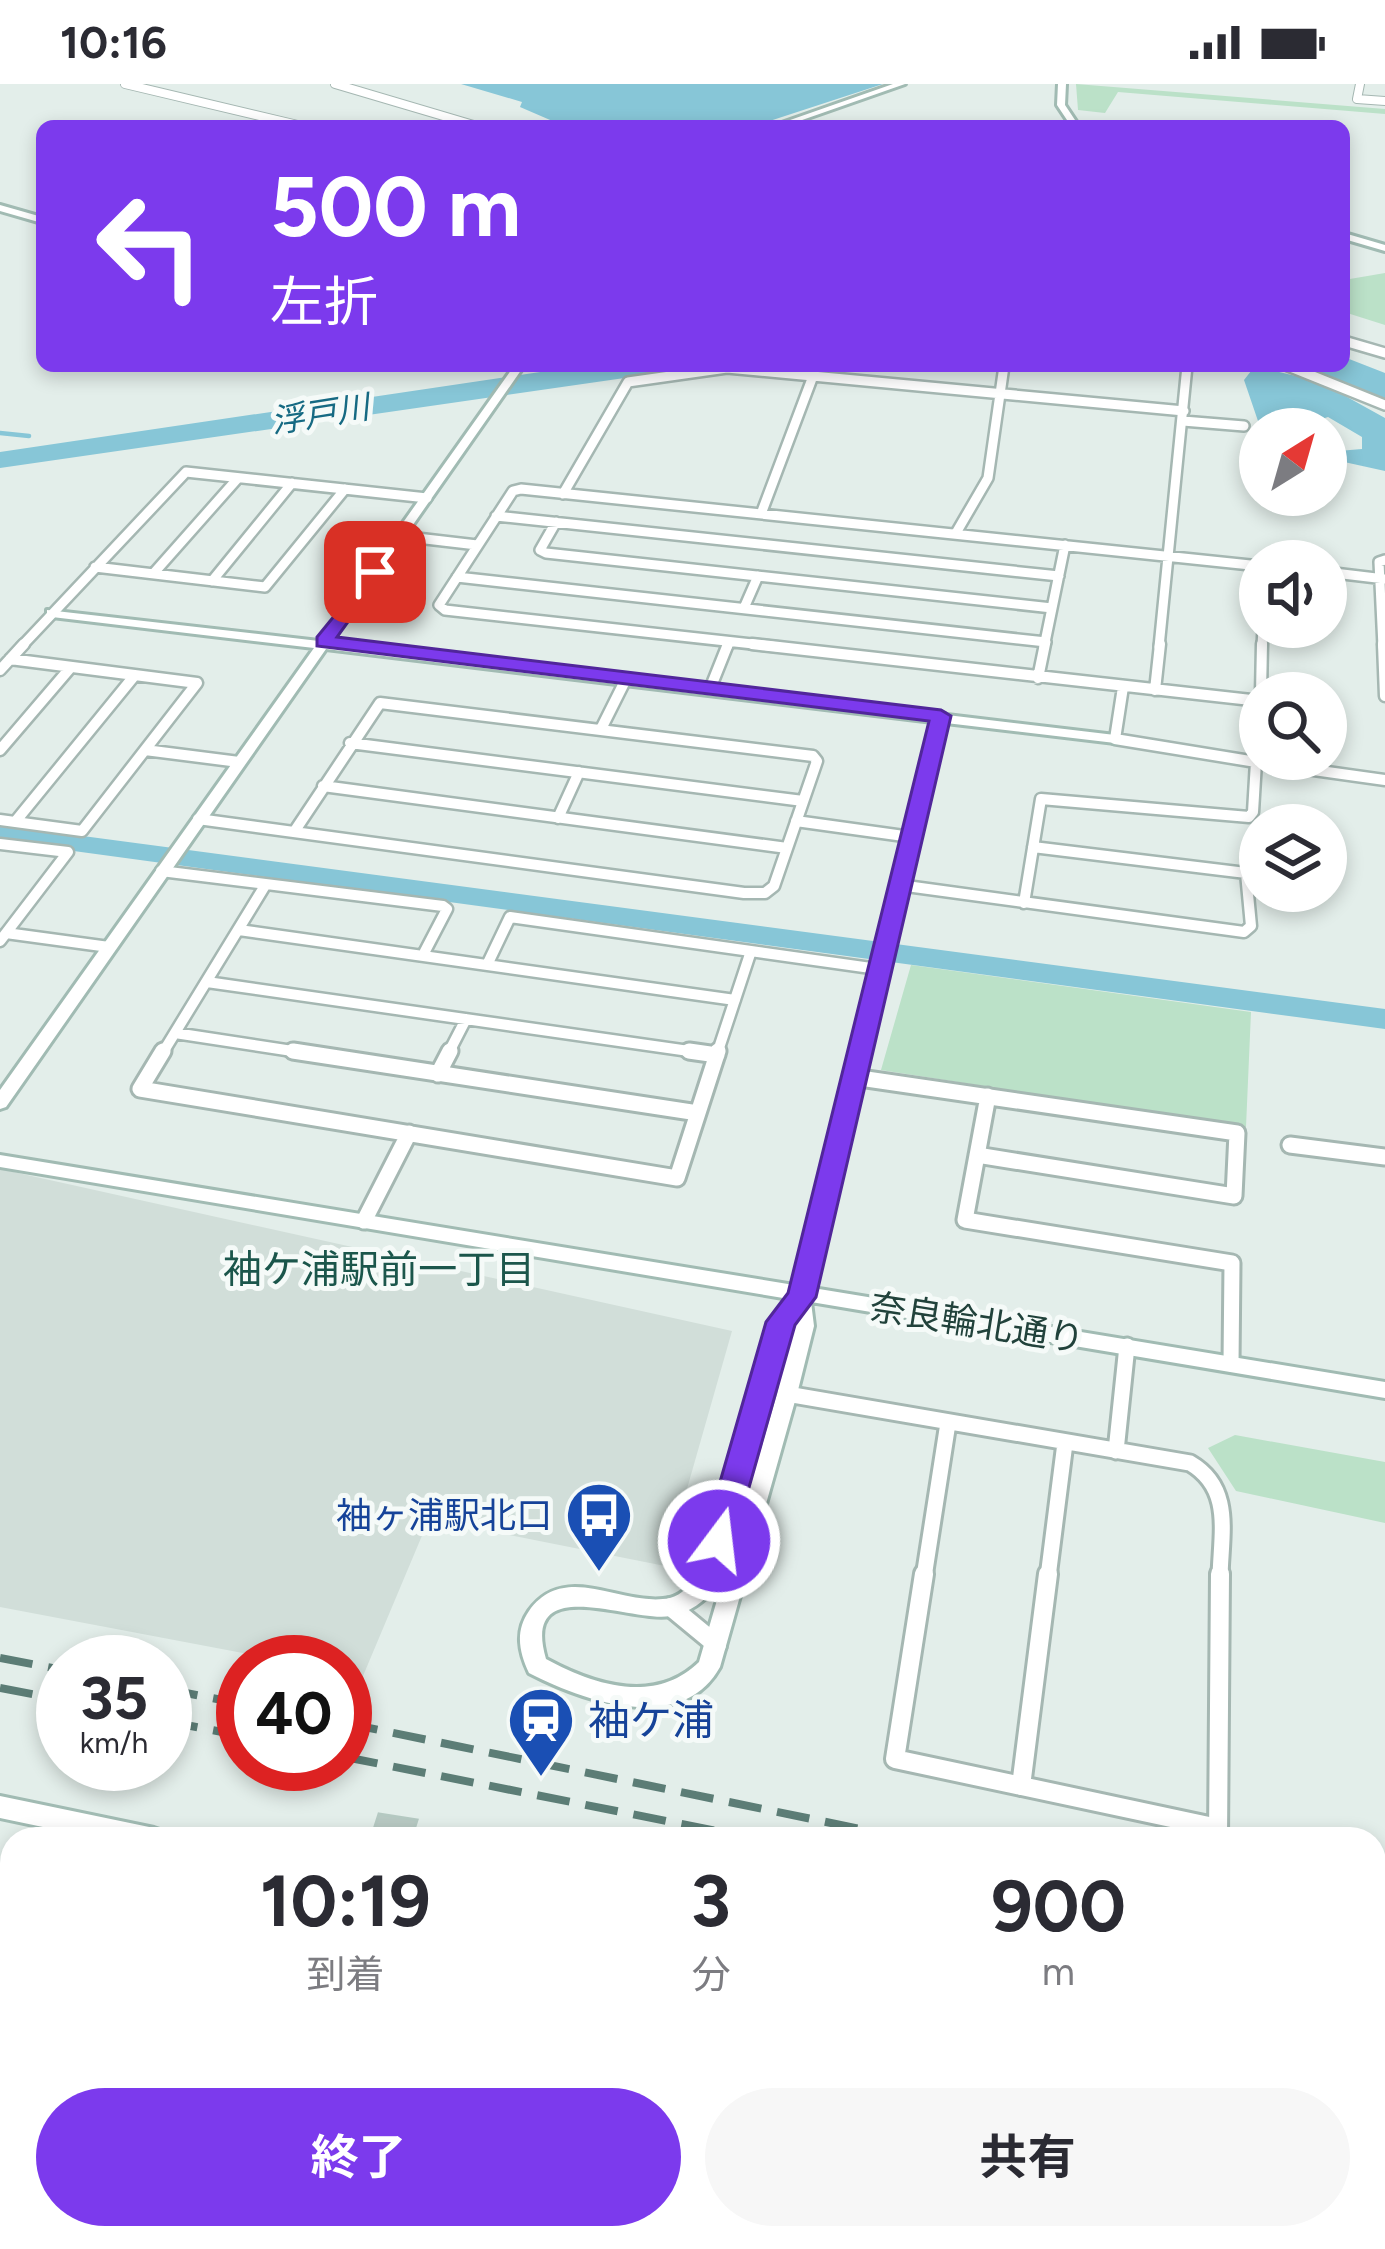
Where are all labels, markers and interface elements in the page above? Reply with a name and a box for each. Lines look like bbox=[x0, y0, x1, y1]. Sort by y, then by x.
text: 10:16 bbox=[60, 15, 167, 69]
text: 500 m bbox=[270, 156, 521, 257]
icon: left bbox=[72, 168, 228, 324]
text: 左折 bbox=[270, 270, 378, 335]
water label: 浮戸川 bbox=[268, 387, 375, 441]
north arrow bbox=[1239, 408, 1347, 516]
map controls bbox=[1239, 408, 1347, 912]
pin bbox=[324, 521, 426, 623]
icon: arrive bbox=[342, 539, 408, 605]
button: sound bbox=[1239, 540, 1347, 648]
button: search bbox=[1239, 672, 1347, 780]
button: layers bbox=[1239, 804, 1347, 912]
district label: 袖ケ浦駅前一丁目 bbox=[223, 1246, 535, 1293]
street label: 奈良輪北通り bbox=[867, 1285, 1087, 1361]
position arrow bbox=[656, 1478, 782, 1604]
bus stop icon: 袖ヶ浦駅北口 bbox=[564, 1480, 634, 1574]
place label: 袖ヶ浦駅北口 bbox=[336, 1494, 552, 1537]
speed limit sign: 40 bbox=[216, 1635, 372, 1791]
text: 35 bbox=[80, 1662, 148, 1734]
station icon: 袖ケ浦 bbox=[506, 1685, 576, 1779]
place label: 袖ケ浦 bbox=[588, 1695, 714, 1746]
text: km/h bbox=[80, 1724, 148, 1761]
text: 10:19 bbox=[260, 1858, 431, 1944]
text: 3 bbox=[691, 1858, 731, 1944]
text: 900 bbox=[991, 1863, 1126, 1949]
text: m bbox=[1042, 1948, 1075, 1995]
text: 到着 bbox=[306, 1951, 384, 1998]
text: 分 bbox=[691, 1951, 730, 1998]
button: 終了 bbox=[36, 2088, 681, 2226]
button: 共有 bbox=[705, 2088, 1350, 2226]

